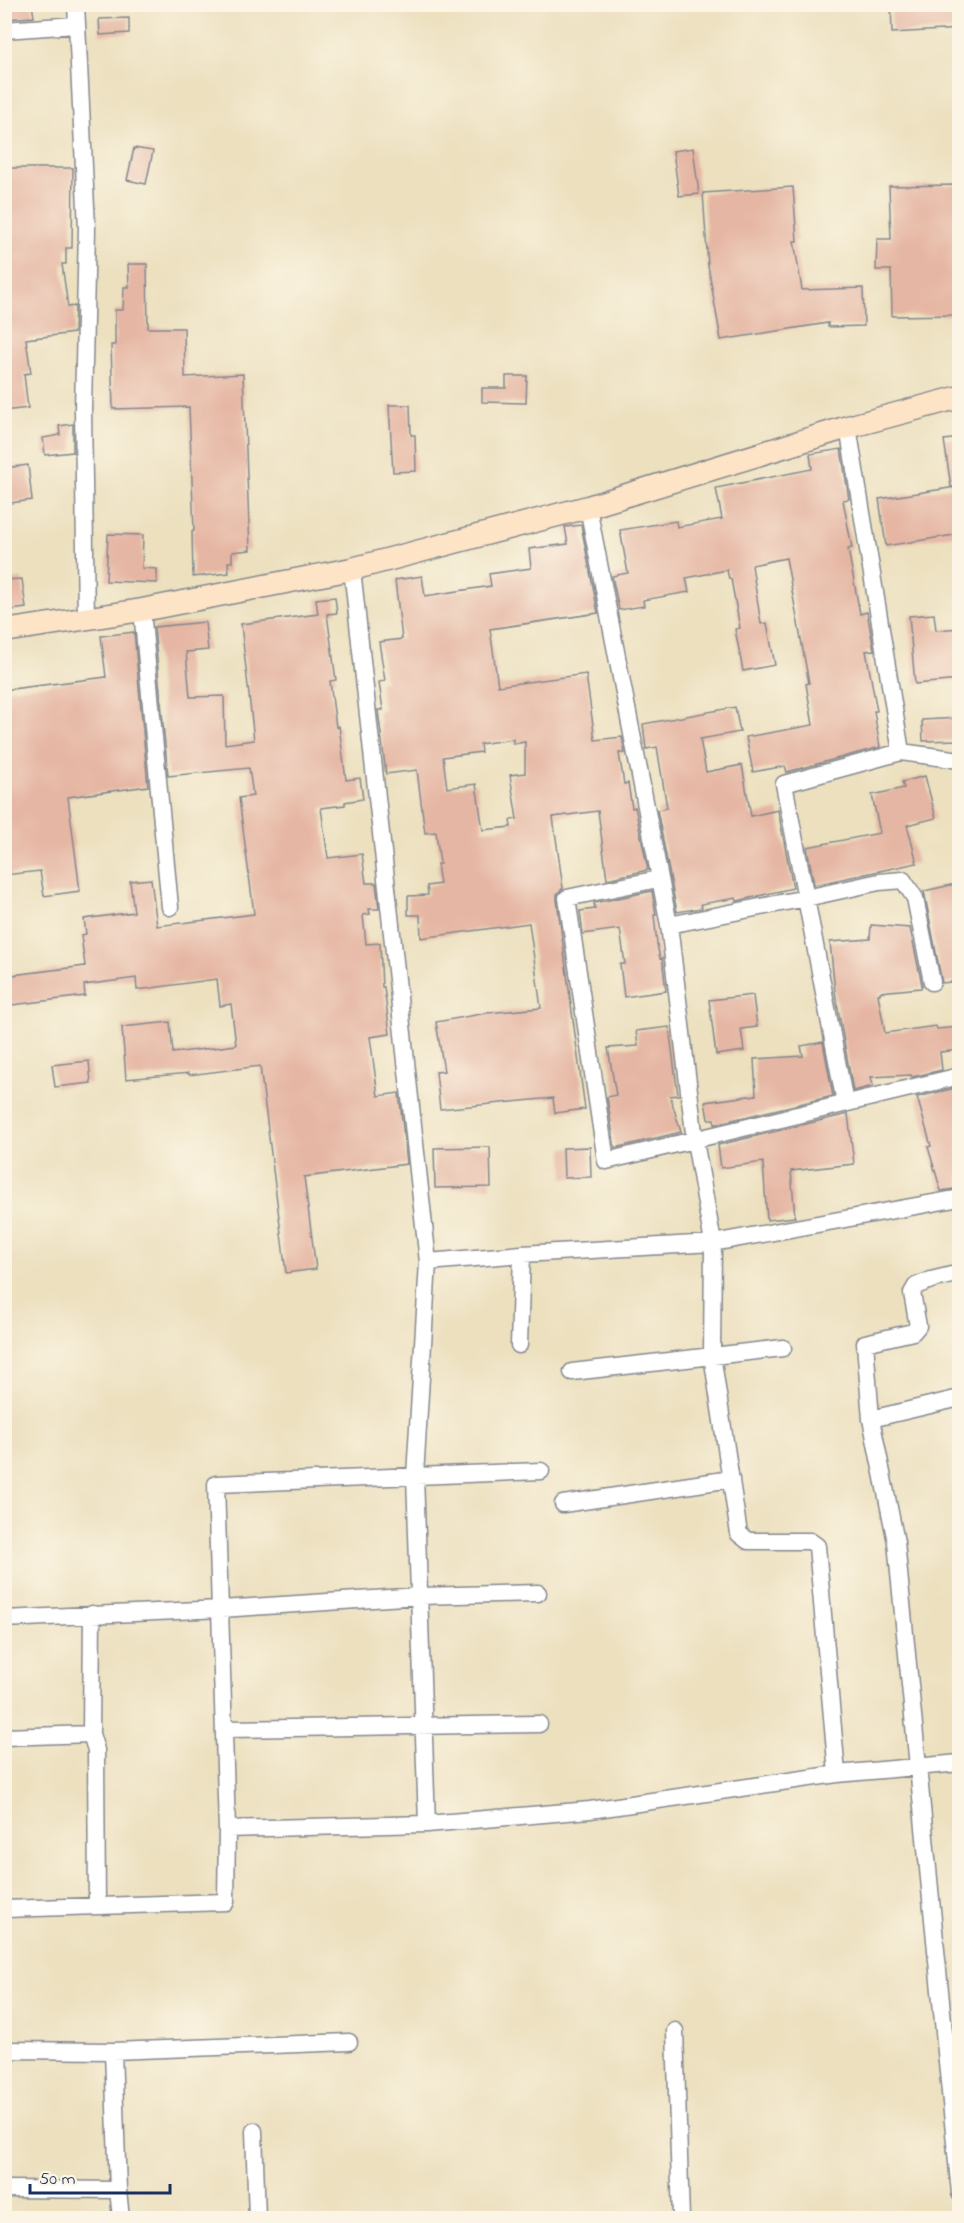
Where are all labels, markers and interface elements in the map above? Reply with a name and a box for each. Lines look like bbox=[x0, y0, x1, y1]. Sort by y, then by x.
scale bar bbox=[30, 2157, 170, 2195]
text: 50 m bbox=[39, 2167, 76, 2193]

